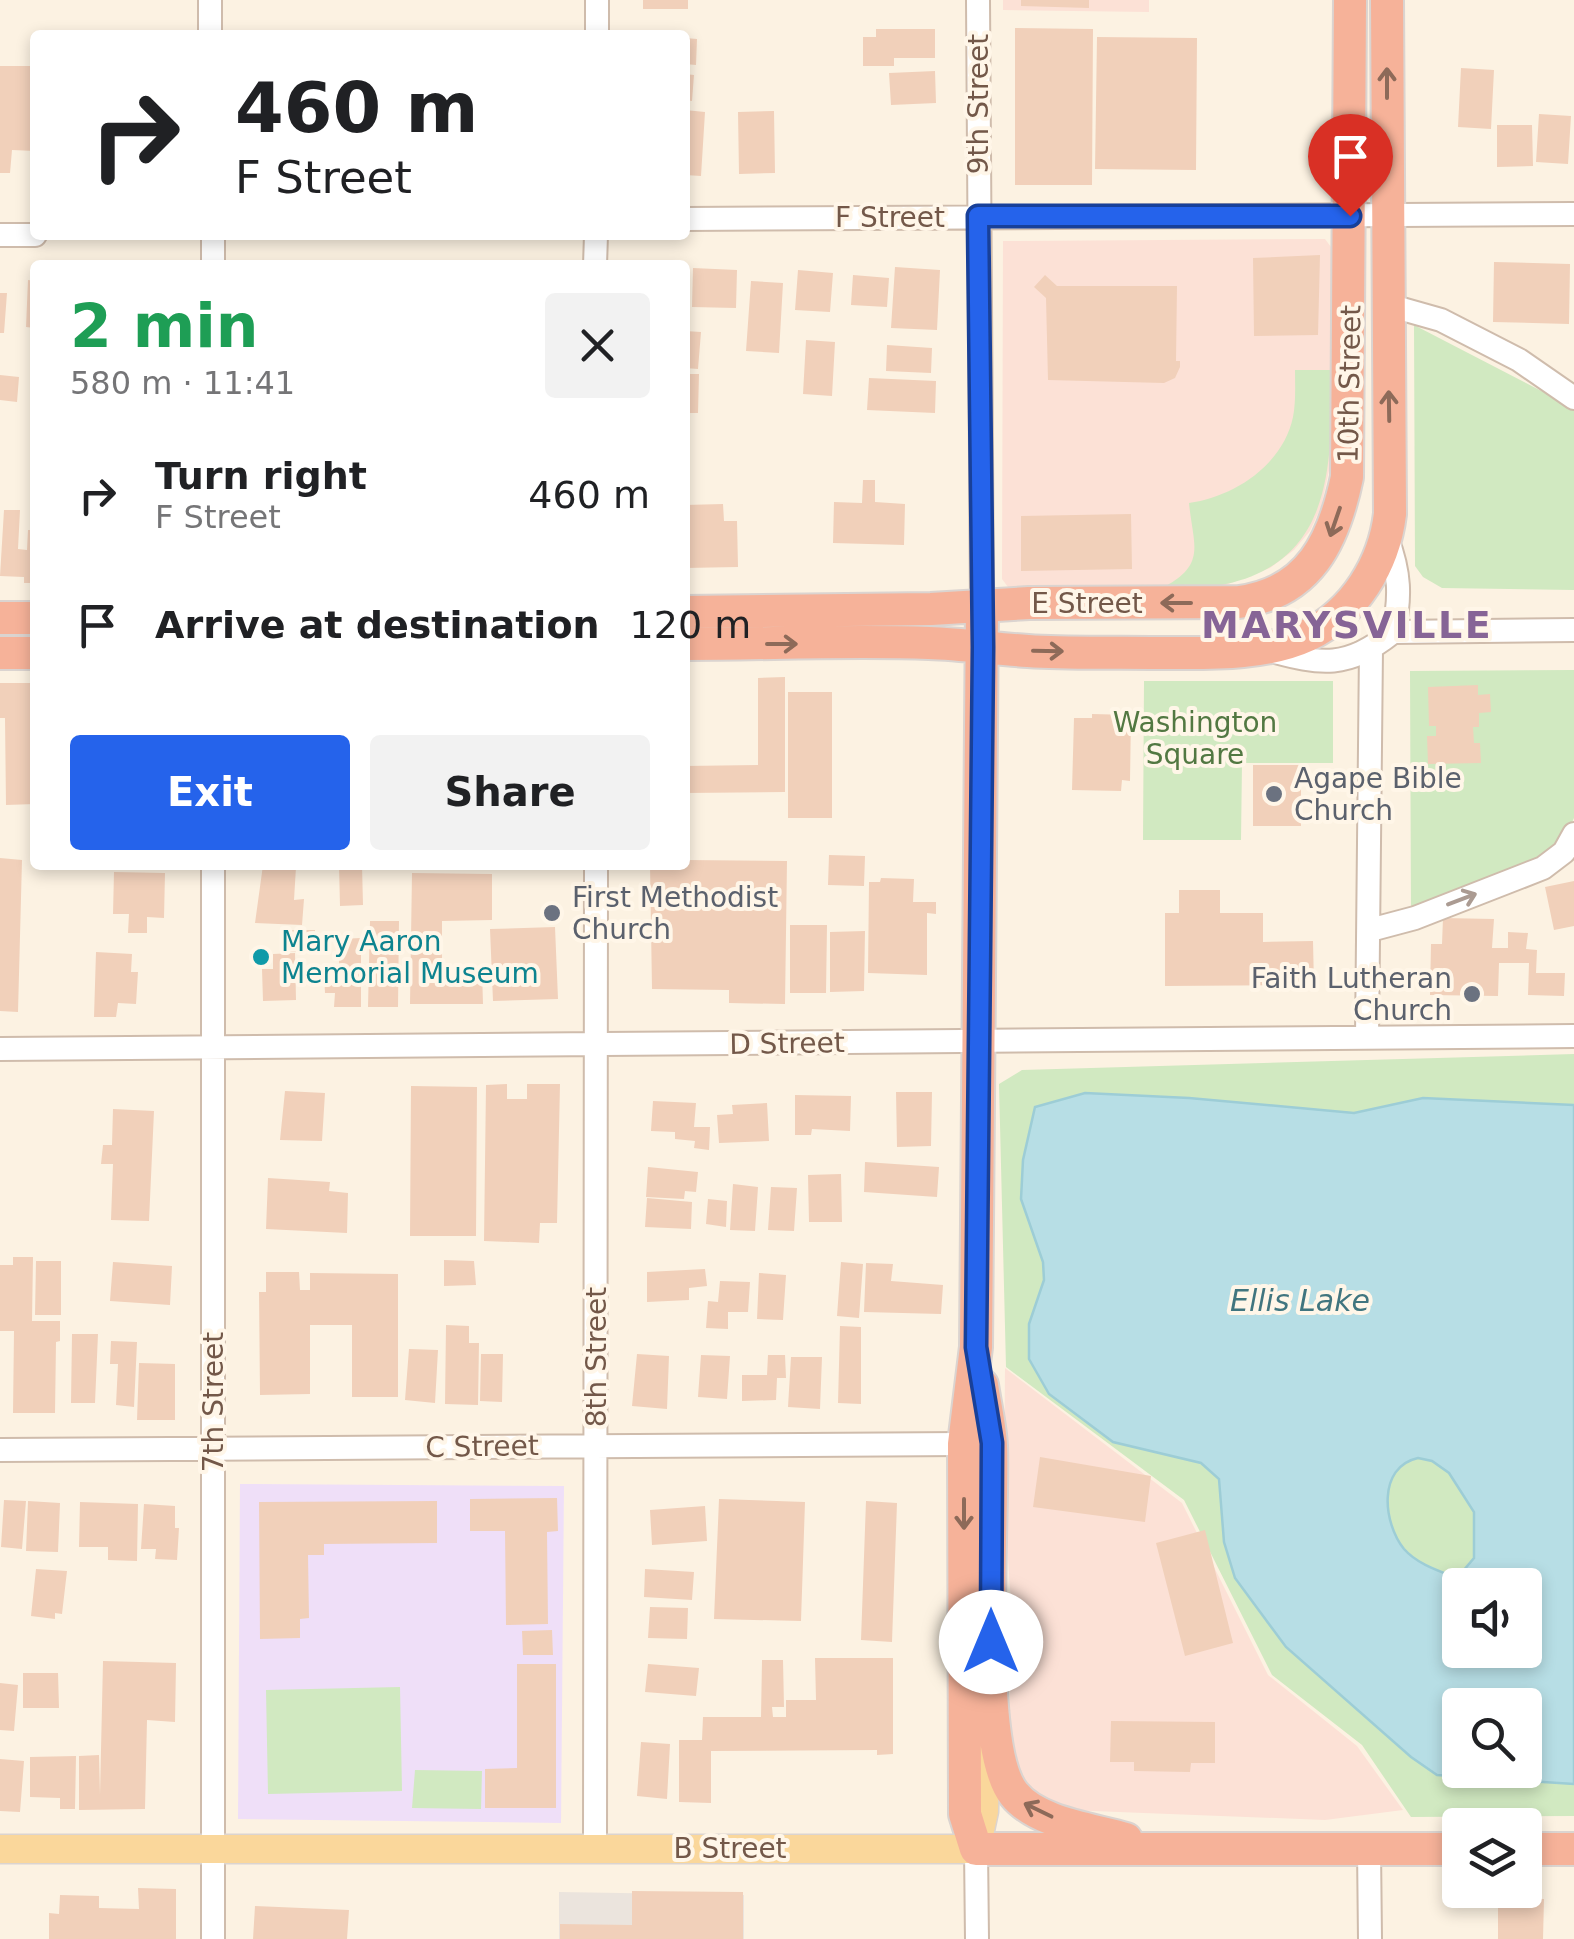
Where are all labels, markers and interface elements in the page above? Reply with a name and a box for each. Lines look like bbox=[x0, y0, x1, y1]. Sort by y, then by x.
street label: 9th Street bbox=[962, 34, 995, 174]
text: 460 m bbox=[235, 67, 478, 149]
one-way arrow bbox=[1378, 68, 1396, 100]
icon: right bbox=[70, 70, 200, 200]
pin bbox=[1308, 114, 1393, 217]
icon: arrive bbox=[1323, 129, 1378, 184]
text: F Street bbox=[235, 151, 412, 204]
street label: F Street bbox=[835, 201, 945, 234]
text: 2 min bbox=[70, 291, 258, 361]
button: close bbox=[545, 293, 650, 398]
street label: 10th Street bbox=[1332, 305, 1367, 463]
text: 580 m · 11:41 bbox=[70, 364, 295, 402]
one-way arrow bbox=[1380, 391, 1398, 424]
text: Turn right bbox=[155, 454, 367, 498]
icon: right bbox=[70, 468, 125, 523]
text: 460 m bbox=[528, 473, 650, 517]
text: F Street bbox=[155, 498, 281, 536]
one-way arrow bbox=[1325, 506, 1343, 537]
street label: E Street bbox=[1031, 587, 1143, 620]
one-way arrow bbox=[1161, 594, 1194, 612]
icon: arrive bbox=[70, 598, 125, 653]
text: Arrive at destination bbox=[155, 603, 600, 647]
text: 120 m bbox=[630, 603, 751, 647]
district label: MARYSVILLE bbox=[1201, 603, 1493, 647]
one-way arrow bbox=[766, 634, 798, 654]
one-way arrow bbox=[1031, 642, 1063, 661]
park label: Washington Square bbox=[1113, 706, 1277, 771]
button: Exit bbox=[70, 735, 350, 850]
button: Share bbox=[370, 735, 650, 850]
place label: Agape Bible Church bbox=[1294, 762, 1462, 827]
marker: Agape Bible Church bbox=[1263, 783, 1285, 805]
place label: First Methodist Church bbox=[572, 881, 778, 946]
one-way arrow bbox=[1447, 889, 1477, 907]
marker: First Methodist Church bbox=[541, 902, 563, 924]
place label: Mary Aaron Memorial Museum bbox=[281, 925, 539, 990]
marker: Mary Aaron Memorial Museum bbox=[250, 946, 272, 968]
place label: Faith Lutheran Church bbox=[1251, 962, 1452, 1027]
marker: Faith Lutheran Church bbox=[1461, 983, 1483, 1005]
street label: D Street bbox=[729, 1026, 845, 1061]
water label: Ellis Lake bbox=[1230, 1283, 1370, 1318]
street label: 8th Street bbox=[580, 1287, 613, 1427]
street label: 7th Street bbox=[197, 1332, 230, 1472]
street label: C Street bbox=[425, 1429, 539, 1464]
one-way arrow bbox=[955, 1497, 974, 1529]
map controls bbox=[1442, 1568, 1542, 1908]
button: sound bbox=[1442, 1568, 1542, 1668]
position arrow bbox=[939, 1590, 1043, 1694]
button: search bbox=[1442, 1688, 1542, 1788]
one-way arrow bbox=[1023, 1800, 1053, 1819]
button: layers bbox=[1442, 1808, 1542, 1908]
street label: B Street bbox=[673, 1832, 787, 1865]

